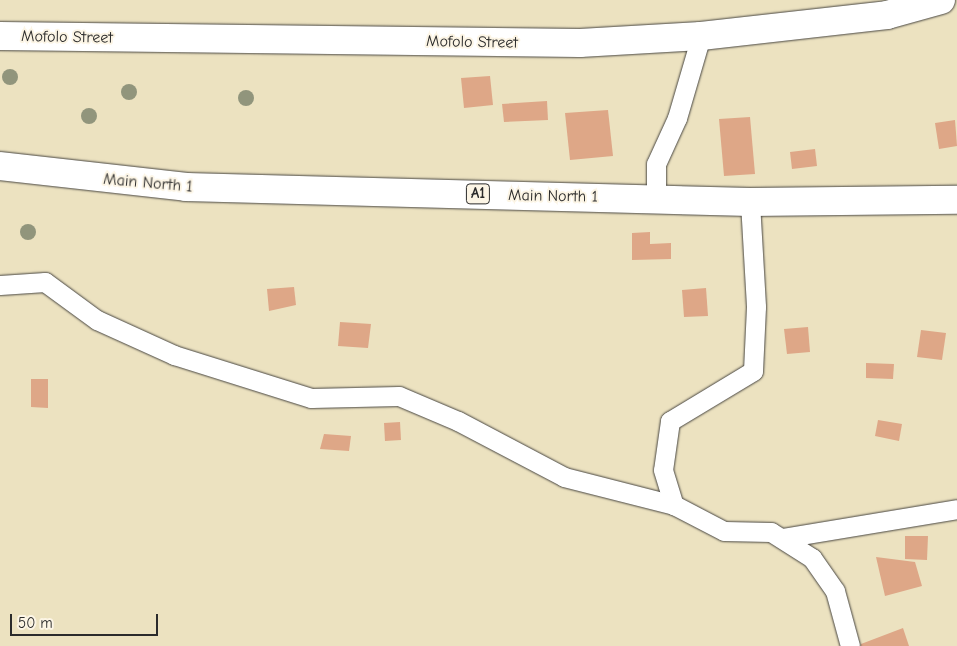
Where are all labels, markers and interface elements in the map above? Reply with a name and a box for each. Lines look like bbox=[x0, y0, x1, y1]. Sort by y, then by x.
street label: Mofolo Street bbox=[21, 27, 113, 47]
street label: Mofolo Street bbox=[426, 32, 518, 52]
street label: Main North 1 bbox=[103, 170, 193, 196]
road number: A1 bbox=[466, 182, 490, 206]
street label: Main North 1 bbox=[508, 186, 598, 206]
scale bar bbox=[12, 604, 160, 636]
text: 50 m bbox=[18, 614, 53, 632]

